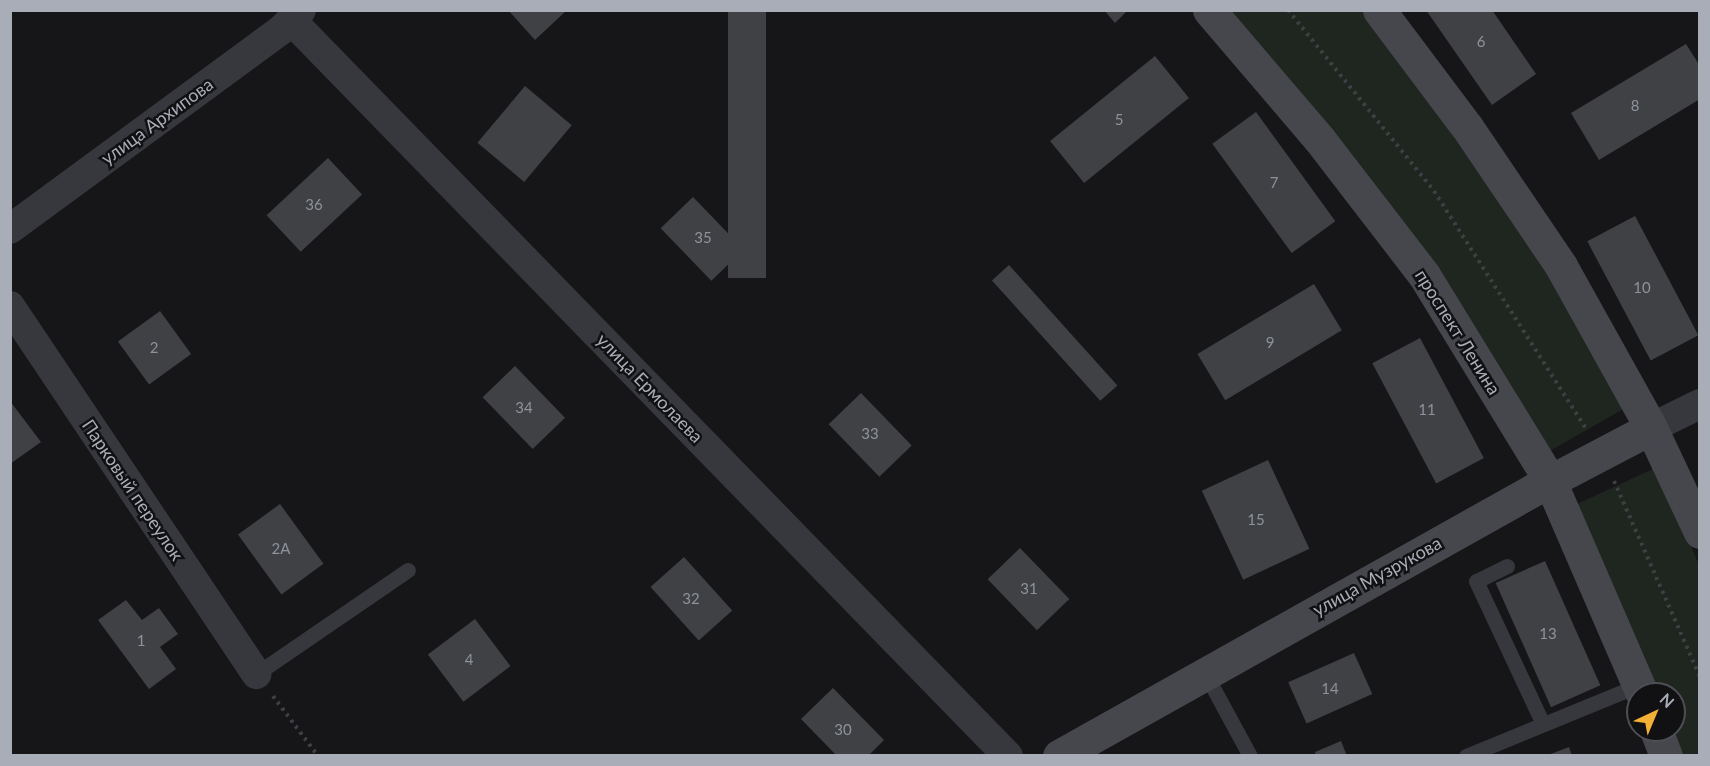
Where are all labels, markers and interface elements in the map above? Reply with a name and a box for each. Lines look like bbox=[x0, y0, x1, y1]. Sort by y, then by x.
house number: 6 bbox=[1477, 33, 1485, 51]
street label: улица Архипова bbox=[97, 73, 217, 169]
house number: 8 bbox=[1631, 97, 1639, 115]
house number: 5 bbox=[1115, 111, 1123, 129]
house number: 7 bbox=[1270, 174, 1278, 192]
house number: 36 bbox=[305, 196, 323, 214]
house number: 35 bbox=[694, 229, 712, 247]
street label: проспект Ленина bbox=[1411, 265, 1505, 399]
house number: 10 bbox=[1633, 279, 1651, 297]
street label: улица Ермолаева bbox=[592, 329, 708, 447]
house number: 9 bbox=[1266, 334, 1274, 352]
house number: 2 bbox=[150, 339, 158, 357]
house number: 34 bbox=[515, 399, 533, 417]
house number: 11 bbox=[1418, 401, 1436, 419]
street label: Парковый переулок bbox=[78, 415, 188, 565]
house number: 33 bbox=[861, 425, 879, 443]
house number: 15 bbox=[1247, 511, 1265, 529]
street label: улица Музрукова bbox=[1309, 532, 1445, 620]
house number: 2А bbox=[272, 540, 290, 558]
house number: 31 bbox=[1020, 580, 1038, 598]
house number: 32 bbox=[682, 590, 700, 608]
house number: 13 bbox=[1539, 625, 1557, 643]
house number: 1 bbox=[137, 632, 145, 650]
house number: 4 bbox=[465, 651, 473, 669]
house number: 14 bbox=[1321, 680, 1339, 698]
north arrow bbox=[1626, 682, 1686, 742]
text: N bbox=[1656, 689, 1678, 711]
house number: 30 bbox=[834, 721, 852, 739]

